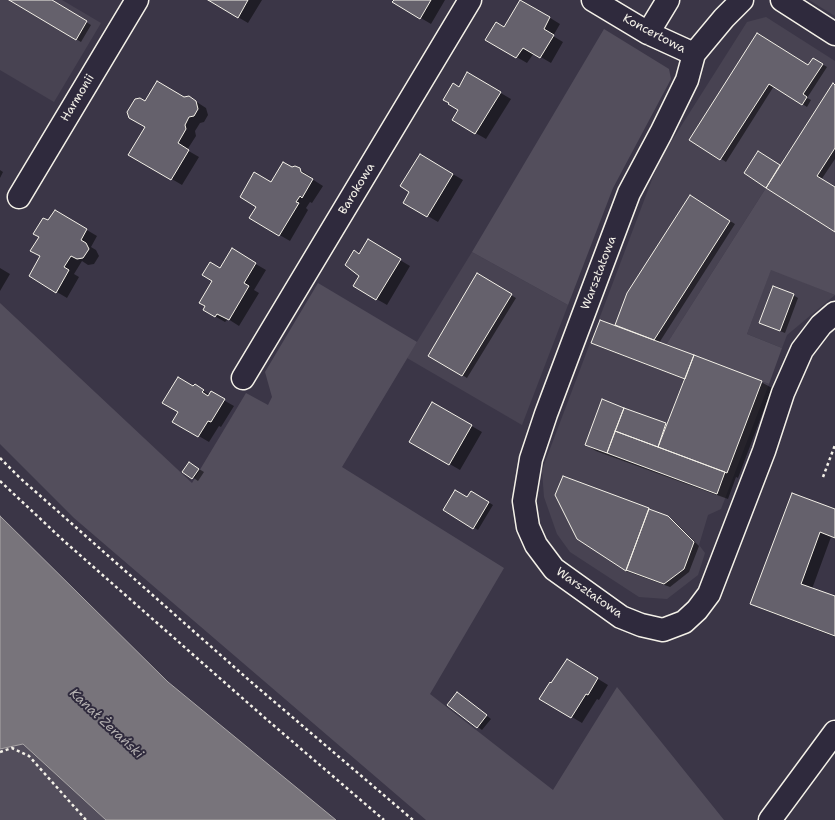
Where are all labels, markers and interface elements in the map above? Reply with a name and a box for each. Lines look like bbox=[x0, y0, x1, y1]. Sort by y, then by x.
street label: Koncertowa bbox=[620, 11, 688, 57]
street label: Harmonii bbox=[58, 72, 98, 124]
street label: Barokowa bbox=[336, 161, 378, 217]
street label: Warsztatowa bbox=[578, 234, 620, 312]
street label: Warsztatowa bbox=[553, 565, 625, 621]
water label: Kanał Żerański bbox=[66, 686, 146, 762]

